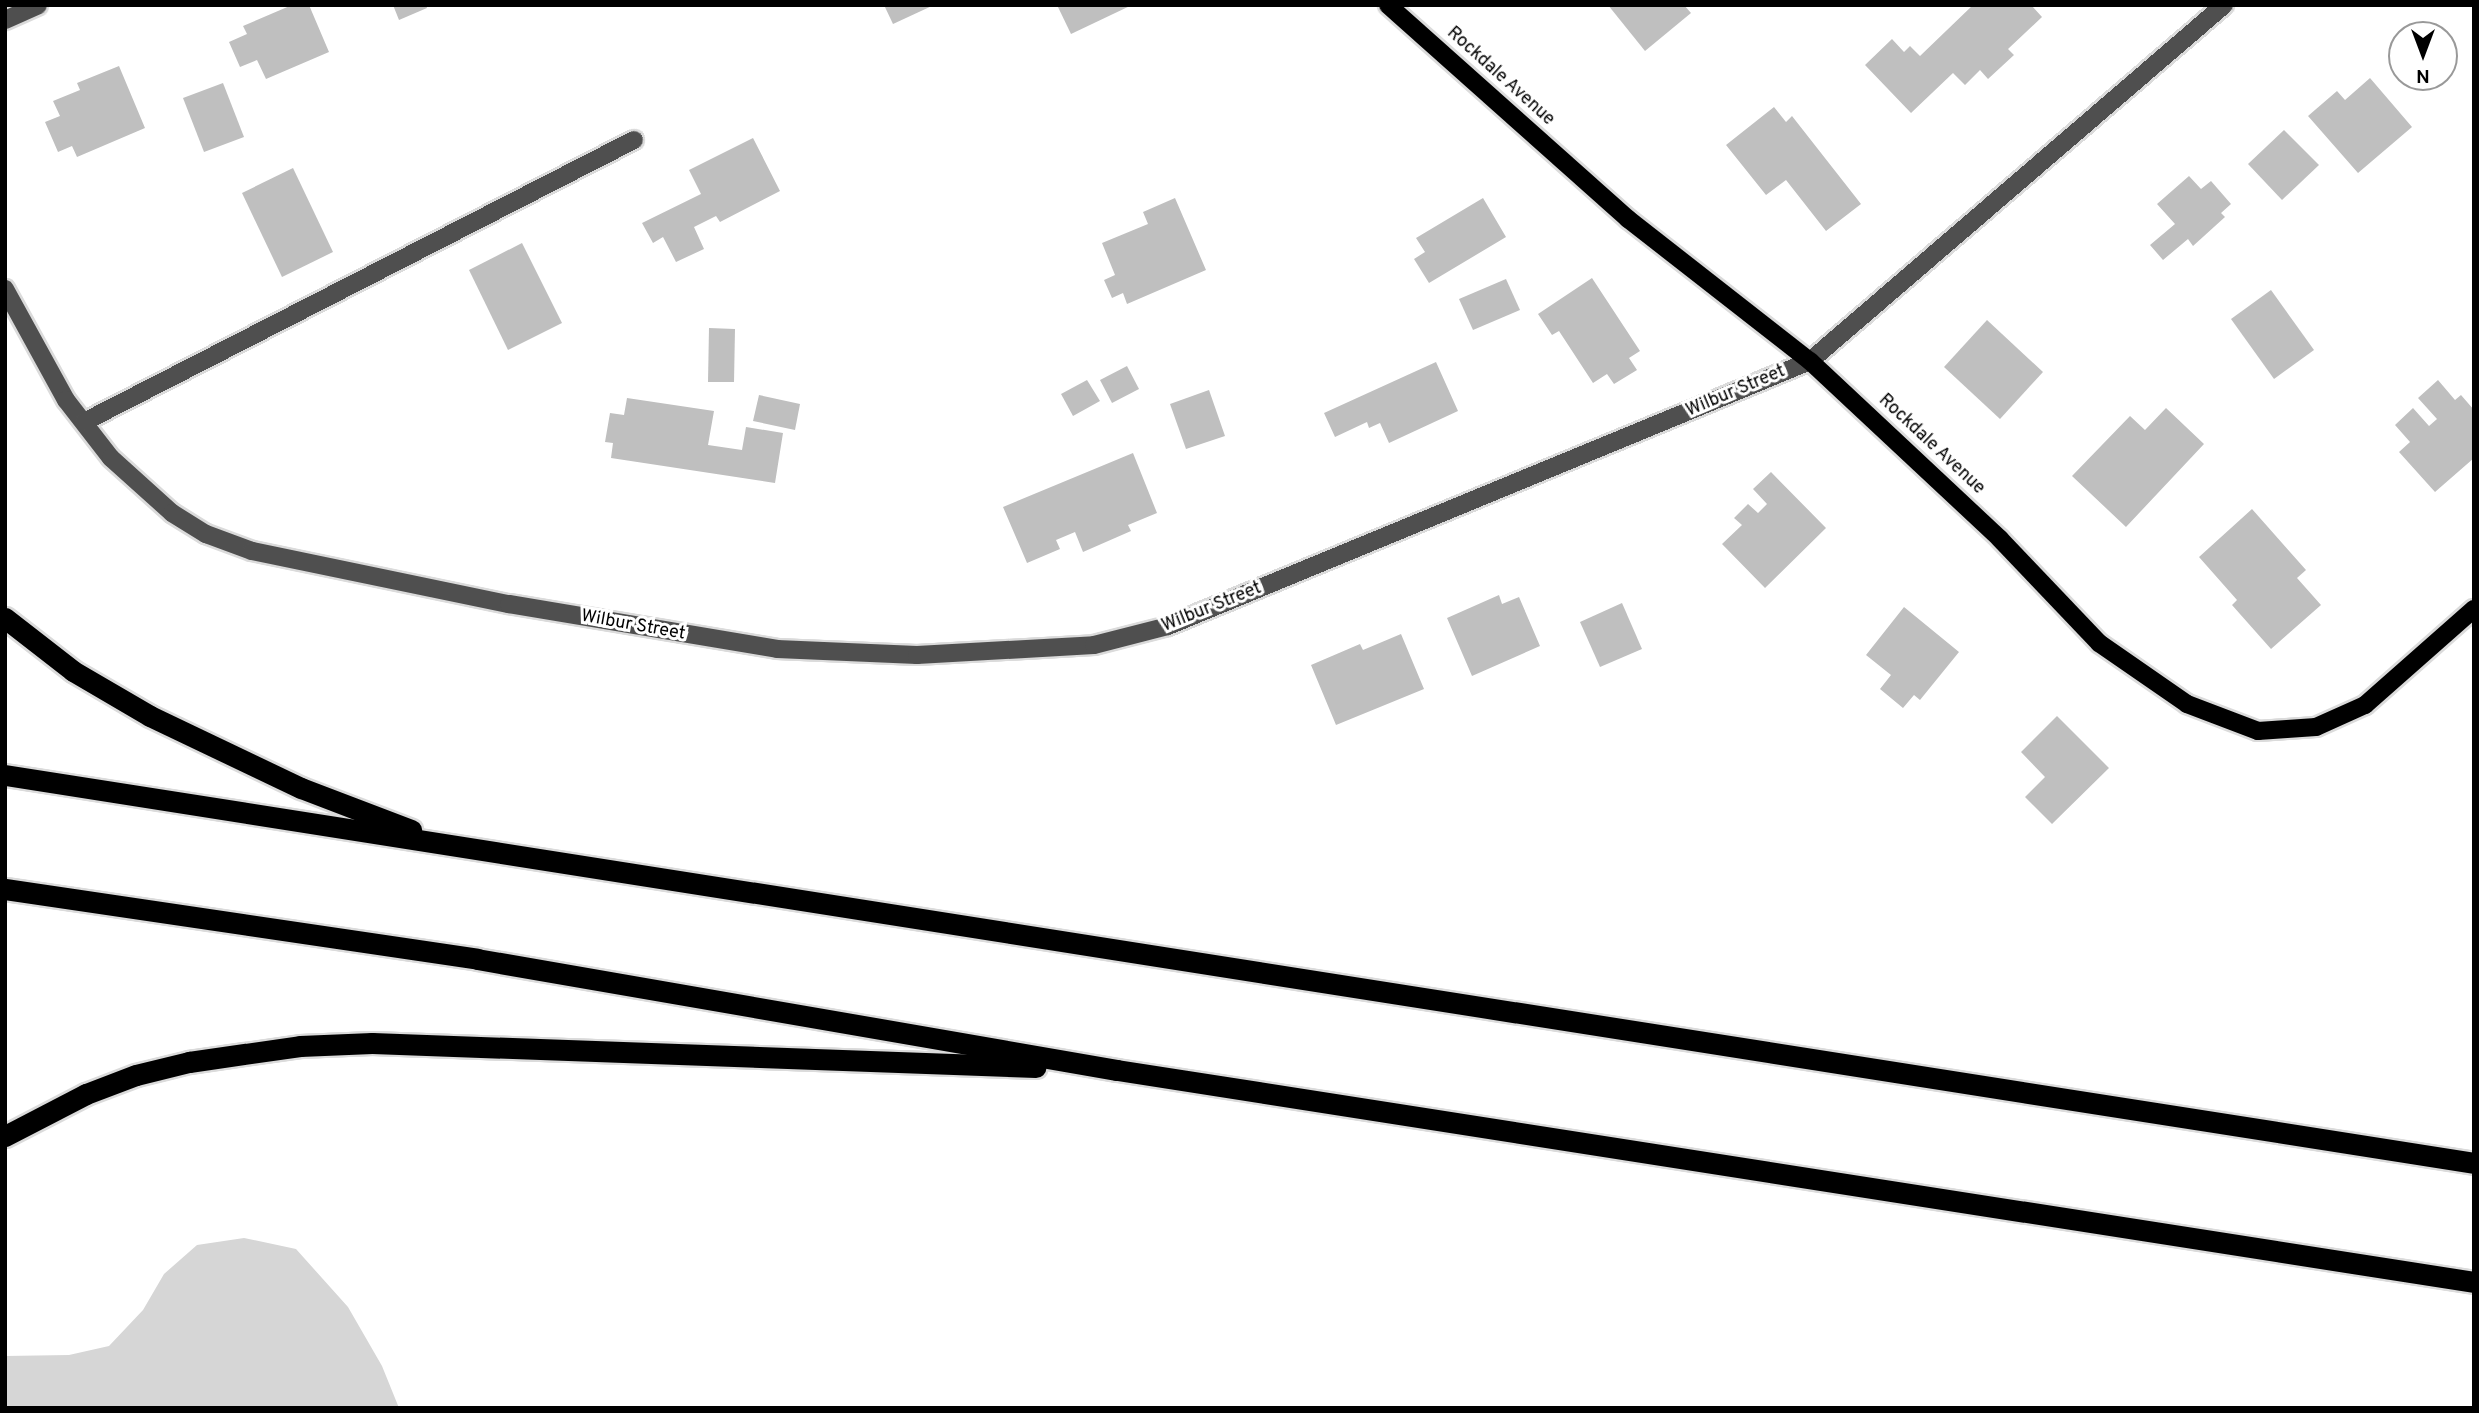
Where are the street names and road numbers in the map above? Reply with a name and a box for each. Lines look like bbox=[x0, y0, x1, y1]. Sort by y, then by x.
street label: Rockdale Avenue bbox=[1441, 23, 1559, 131]
street label: Wilbur Street bbox=[1683, 361, 1789, 423]
street label: Rockdale Avenue bbox=[1873, 390, 1989, 500]
street label: Wilbur Street bbox=[1159, 578, 1265, 638]
street label: Wilbur Street bbox=[579, 606, 687, 646]

